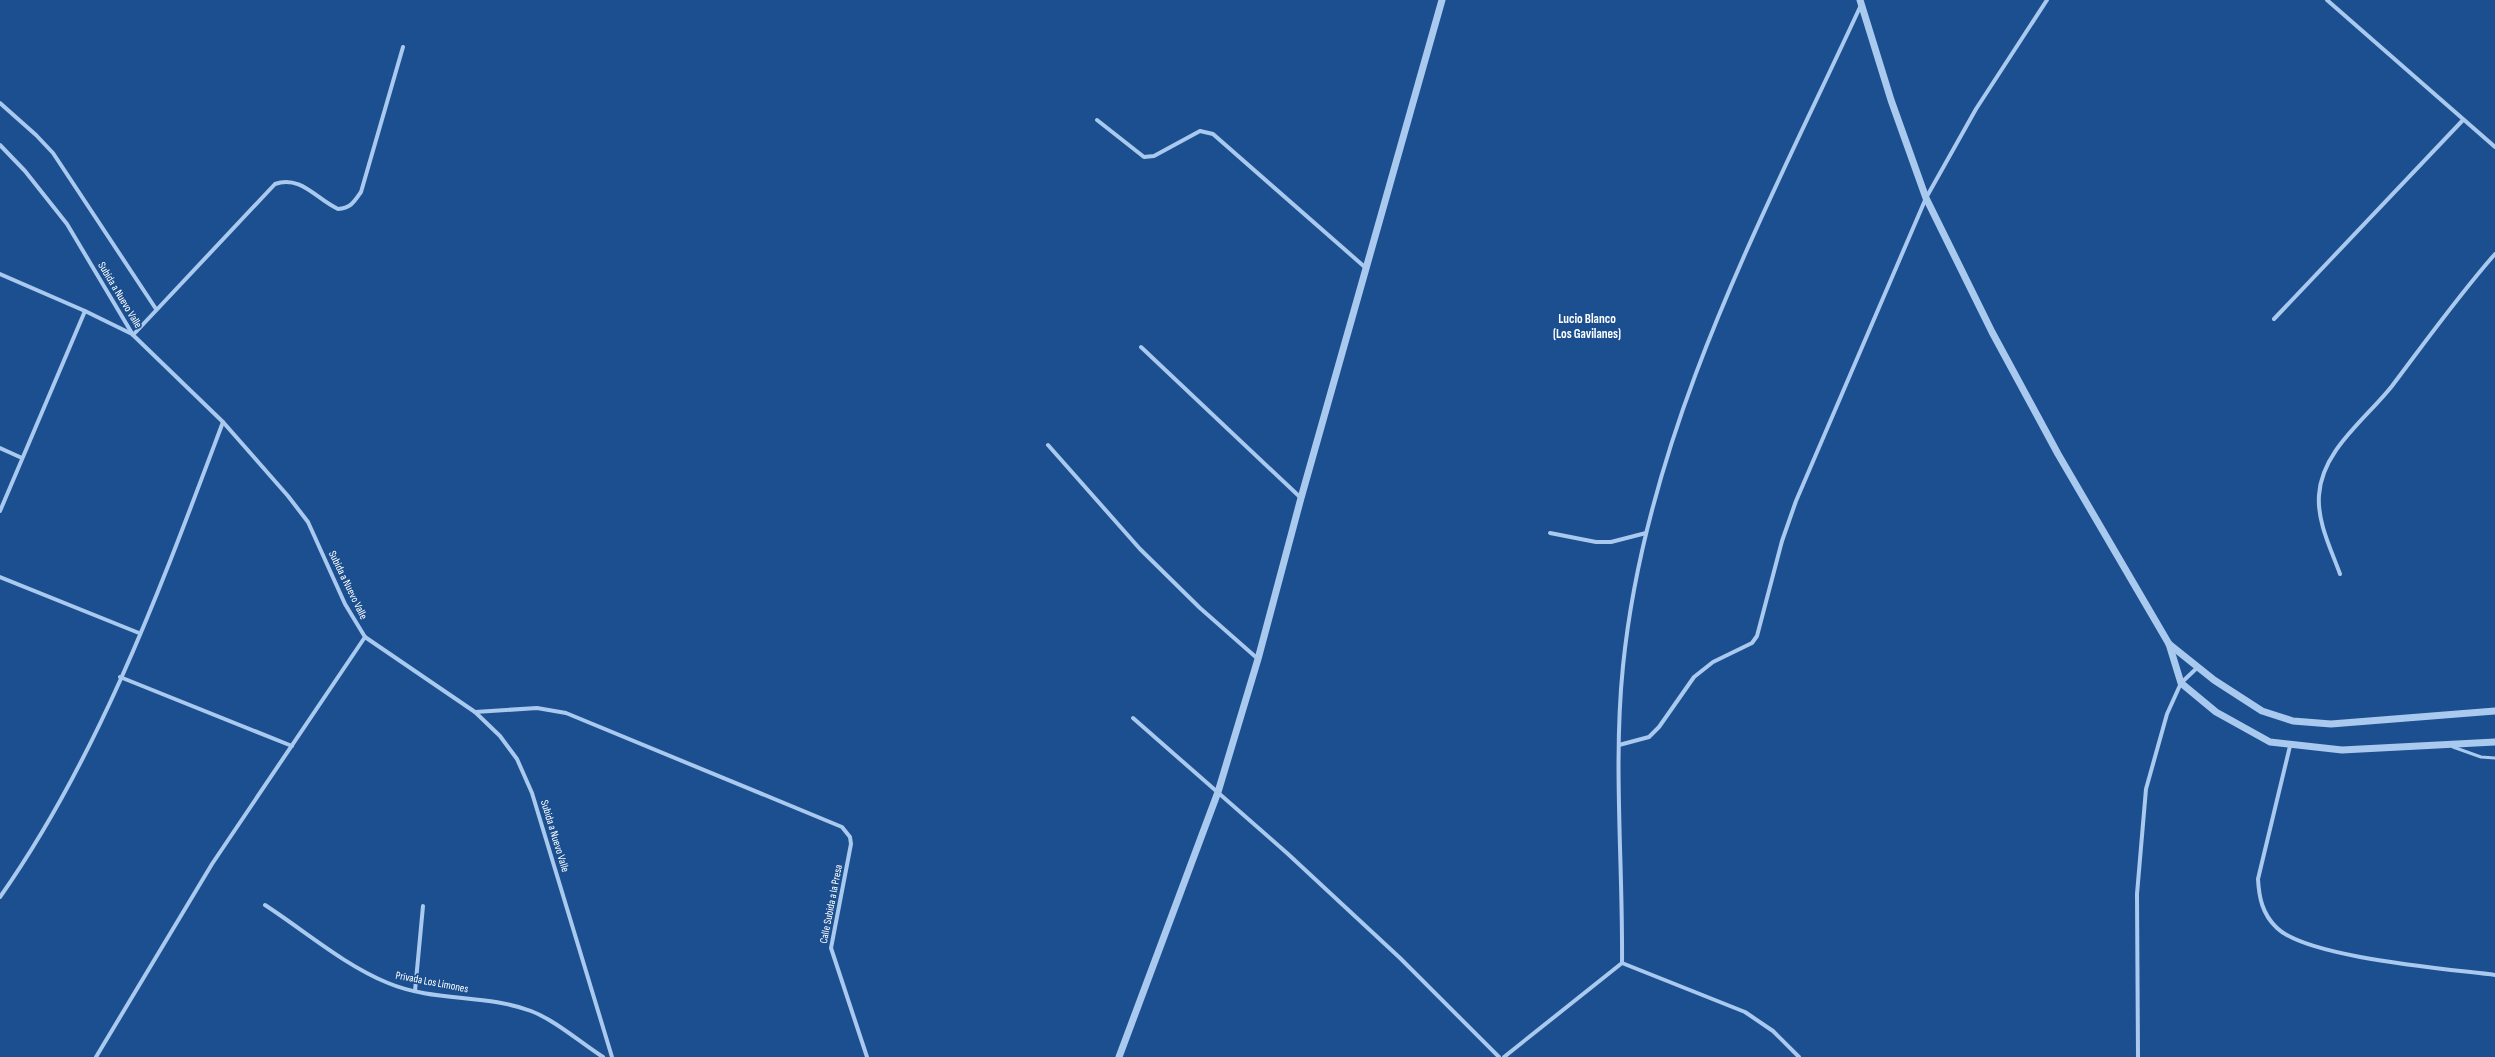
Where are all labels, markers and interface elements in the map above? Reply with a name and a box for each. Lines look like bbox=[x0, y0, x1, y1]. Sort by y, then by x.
street label: Subida a Nuevo Valle bbox=[95, 260, 145, 330]
district label: Lucio Blanco (Los Gavilanes) bbox=[1553, 311, 1621, 342]
street label: Subida a Nuevo Valle bbox=[326, 549, 370, 621]
street label: Subida a Nuevo Valle bbox=[538, 798, 572, 874]
street label: Calle Subida a la Presa bbox=[817, 863, 845, 945]
street label: Privada Los Limones bbox=[395, 969, 469, 995]

